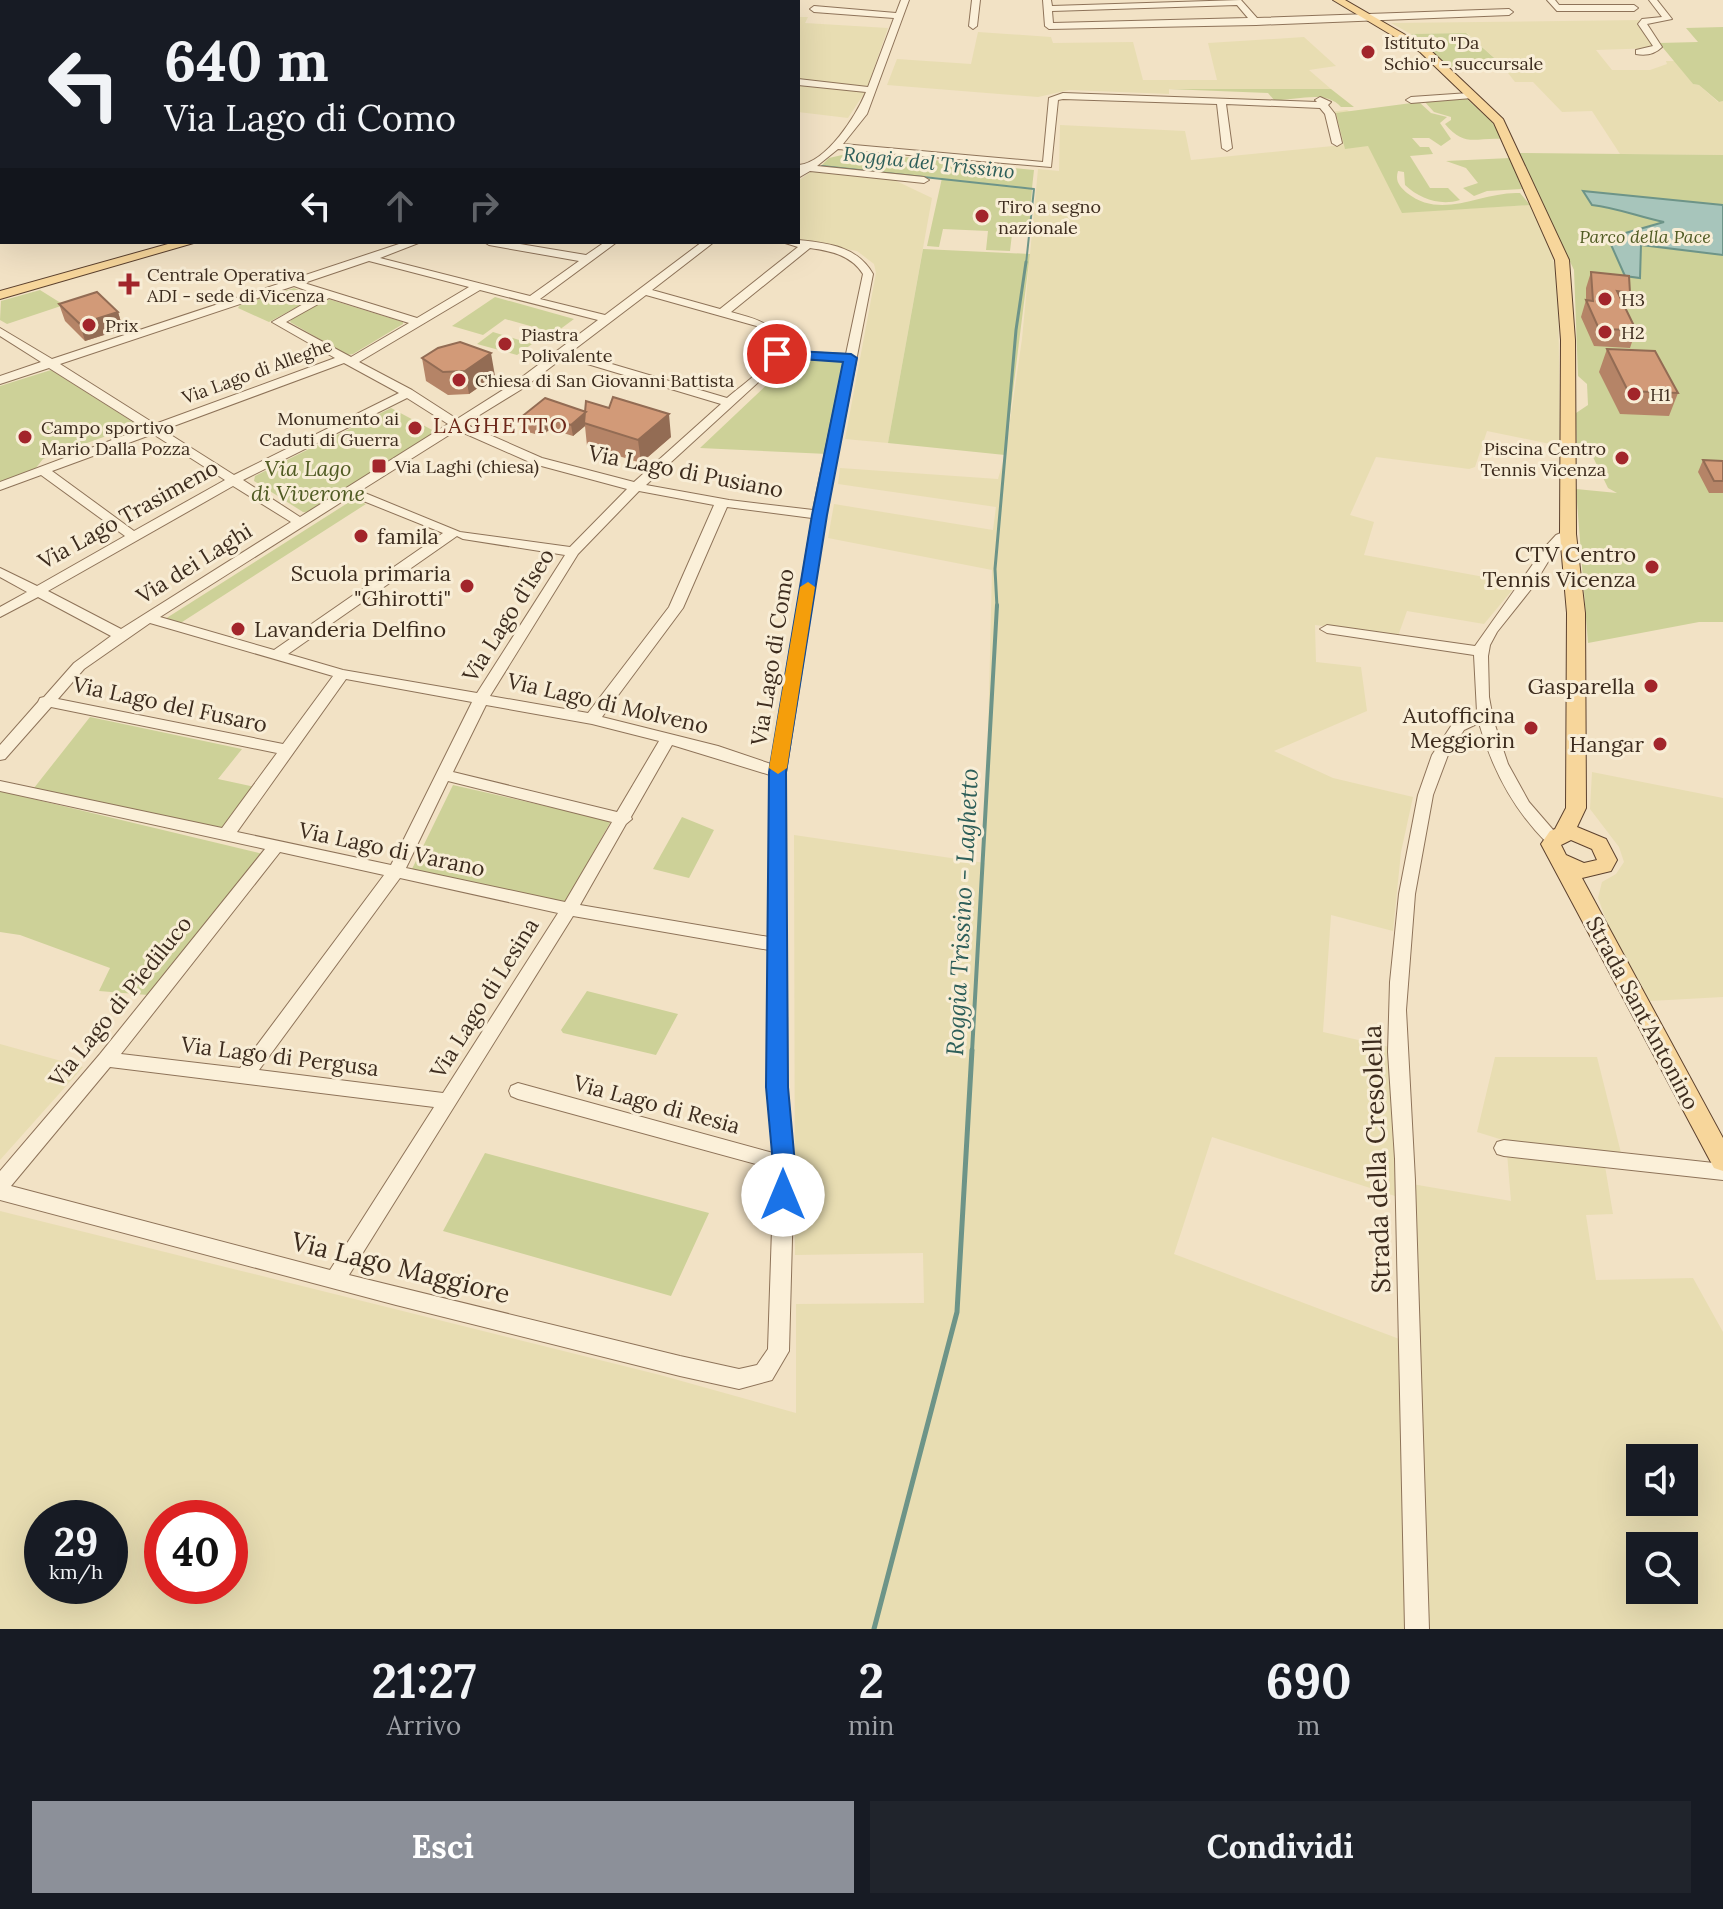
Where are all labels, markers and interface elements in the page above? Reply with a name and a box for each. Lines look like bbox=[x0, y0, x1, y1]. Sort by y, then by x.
text: 640 m bbox=[164, 25, 329, 96]
place label: Istituto "Da Schio" - succursale bbox=[1384, 31, 1544, 75]
icon: left bbox=[32, 32, 136, 136]
marker: Istituto "Da Schio" - succursale bbox=[1359, 43, 1377, 61]
text: Via Lago di Como bbox=[164, 95, 456, 141]
water label: Roggia del Trissino bbox=[842, 141, 1016, 183]
icon: left bbox=[294, 184, 338, 228]
icon: ahead bbox=[378, 184, 422, 228]
icon: right bbox=[462, 184, 506, 228]
place label: Tiro a segno nazionale bbox=[998, 195, 1101, 239]
marker: Tiro a segno nazionale bbox=[973, 207, 991, 225]
park label: Parco della Pace bbox=[1579, 225, 1711, 248]
place label: Centrale Operativa ADI - sede di Vicenza bbox=[146, 263, 325, 307]
marker: Centrale Operativa ADI - sede di Vicenza bbox=[118, 273, 140, 295]
place label: H3 bbox=[1621, 288, 1645, 311]
marker: H3 bbox=[1596, 290, 1614, 308]
place label: Prix bbox=[105, 314, 139, 337]
marker: Prix bbox=[80, 316, 98, 334]
pin bbox=[743, 320, 811, 388]
place label: H2 bbox=[1621, 321, 1645, 344]
place label: Piastra Polivalente bbox=[521, 323, 613, 367]
marker: H2 bbox=[1596, 323, 1614, 341]
icon: arrive bbox=[755, 332, 799, 376]
street label: Via Lago di Alleghe bbox=[178, 333, 335, 409]
marker: Piastra Polivalente bbox=[496, 335, 514, 353]
place label: Chiesa di San Giovanni Battista bbox=[475, 369, 734, 392]
marker: Chiesa di San Giovanni Battista bbox=[450, 371, 468, 389]
place label: H1 bbox=[1650, 383, 1671, 406]
marker: H1 bbox=[1625, 385, 1643, 403]
place label: Monumento ai Caduti di Guerra bbox=[259, 407, 399, 451]
district label: LAGHETTO bbox=[433, 411, 569, 439]
place label: Campo sportivo Mario Dalla Pozza bbox=[41, 416, 190, 460]
marker: Monumento ai Caduti di Guerra bbox=[406, 419, 424, 437]
marker: Campo sportivo Mario Dalla Pozza bbox=[16, 428, 34, 446]
place label: Piscina Centro Tennis Vicenza bbox=[1480, 437, 1606, 481]
street label: Via Lago di Pusiano bbox=[585, 438, 786, 504]
marker: Piscina Centro Tennis Vicenza bbox=[1613, 449, 1631, 467]
street label: Via Lago Trasimeno bbox=[32, 453, 223, 576]
park label: Via Lago di Viverone bbox=[251, 454, 365, 507]
place label: Via Laghi (chiesa) bbox=[394, 455, 539, 478]
marker: Via Laghi (chiesa) bbox=[370, 457, 388, 475]
street label: Via dei Laghi bbox=[130, 516, 257, 610]
place label: famila bbox=[377, 522, 439, 550]
marker: famila bbox=[352, 527, 370, 545]
place label: CTV Centro Tennis Vicenza bbox=[1483, 540, 1636, 593]
street label: Via Lago d'Iseo bbox=[455, 543, 560, 688]
marker: CTV Centro Tennis Vicenza bbox=[1643, 558, 1661, 576]
place label: Scuola primaria "Ghirotti" bbox=[291, 559, 451, 612]
street label: Via Lago di Como bbox=[744, 567, 800, 748]
marker: Scuola primaria "Ghirotti" bbox=[458, 577, 476, 595]
place label: Lavanderia Delfino bbox=[254, 615, 446, 643]
marker: Lavanderia Delfino bbox=[229, 620, 247, 638]
street label: Via Lago di Molveno bbox=[504, 666, 711, 740]
street label: Via Lago del Fusaro bbox=[69, 669, 270, 738]
place label: Gasparella bbox=[1528, 672, 1635, 700]
marker: Gasparella bbox=[1642, 677, 1660, 695]
place label: Autofficina Meggiorin bbox=[1402, 701, 1515, 754]
marker: Autofficina Meggiorin bbox=[1522, 719, 1540, 737]
place label: Hangar bbox=[1569, 730, 1644, 758]
marker: Hangar bbox=[1651, 735, 1669, 753]
water label: Roggia Trissino - Laghetto bbox=[939, 767, 985, 1057]
street label: Via Lago di Varano bbox=[295, 815, 488, 882]
street label: Via Lago di Piediluco bbox=[42, 910, 198, 1093]
street label: Strada Sant'Antonino bbox=[1580, 912, 1706, 1114]
street label: Via Lago di Lesina bbox=[423, 913, 544, 1084]
street label: Strada della Cresolella bbox=[1355, 1024, 1397, 1294]
street label: Via Lago di Pergusa bbox=[179, 1030, 380, 1082]
street label: Via Lago di Resia bbox=[570, 1068, 743, 1140]
position arrow bbox=[741, 1153, 825, 1237]
street label: Via Lago Maggiore bbox=[287, 1224, 514, 1310]
map controls bbox=[1626, 1444, 1698, 1604]
button: sound bbox=[1626, 1444, 1698, 1516]
speed limit sign: 40 bbox=[144, 1500, 248, 1604]
text: 29 bbox=[54, 1516, 98, 1567]
button: search bbox=[1626, 1532, 1698, 1604]
text: km/h bbox=[49, 1559, 103, 1584]
text: 21:27 bbox=[371, 1650, 477, 1711]
text: 2 bbox=[858, 1650, 884, 1711]
text: 690 bbox=[1266, 1650, 1352, 1711]
text: Arrivo bbox=[387, 1709, 461, 1742]
text: min bbox=[848, 1709, 894, 1742]
text: m bbox=[1297, 1709, 1320, 1742]
button: Esci bbox=[32, 1801, 854, 1893]
button: Condividi bbox=[870, 1801, 1691, 1893]

